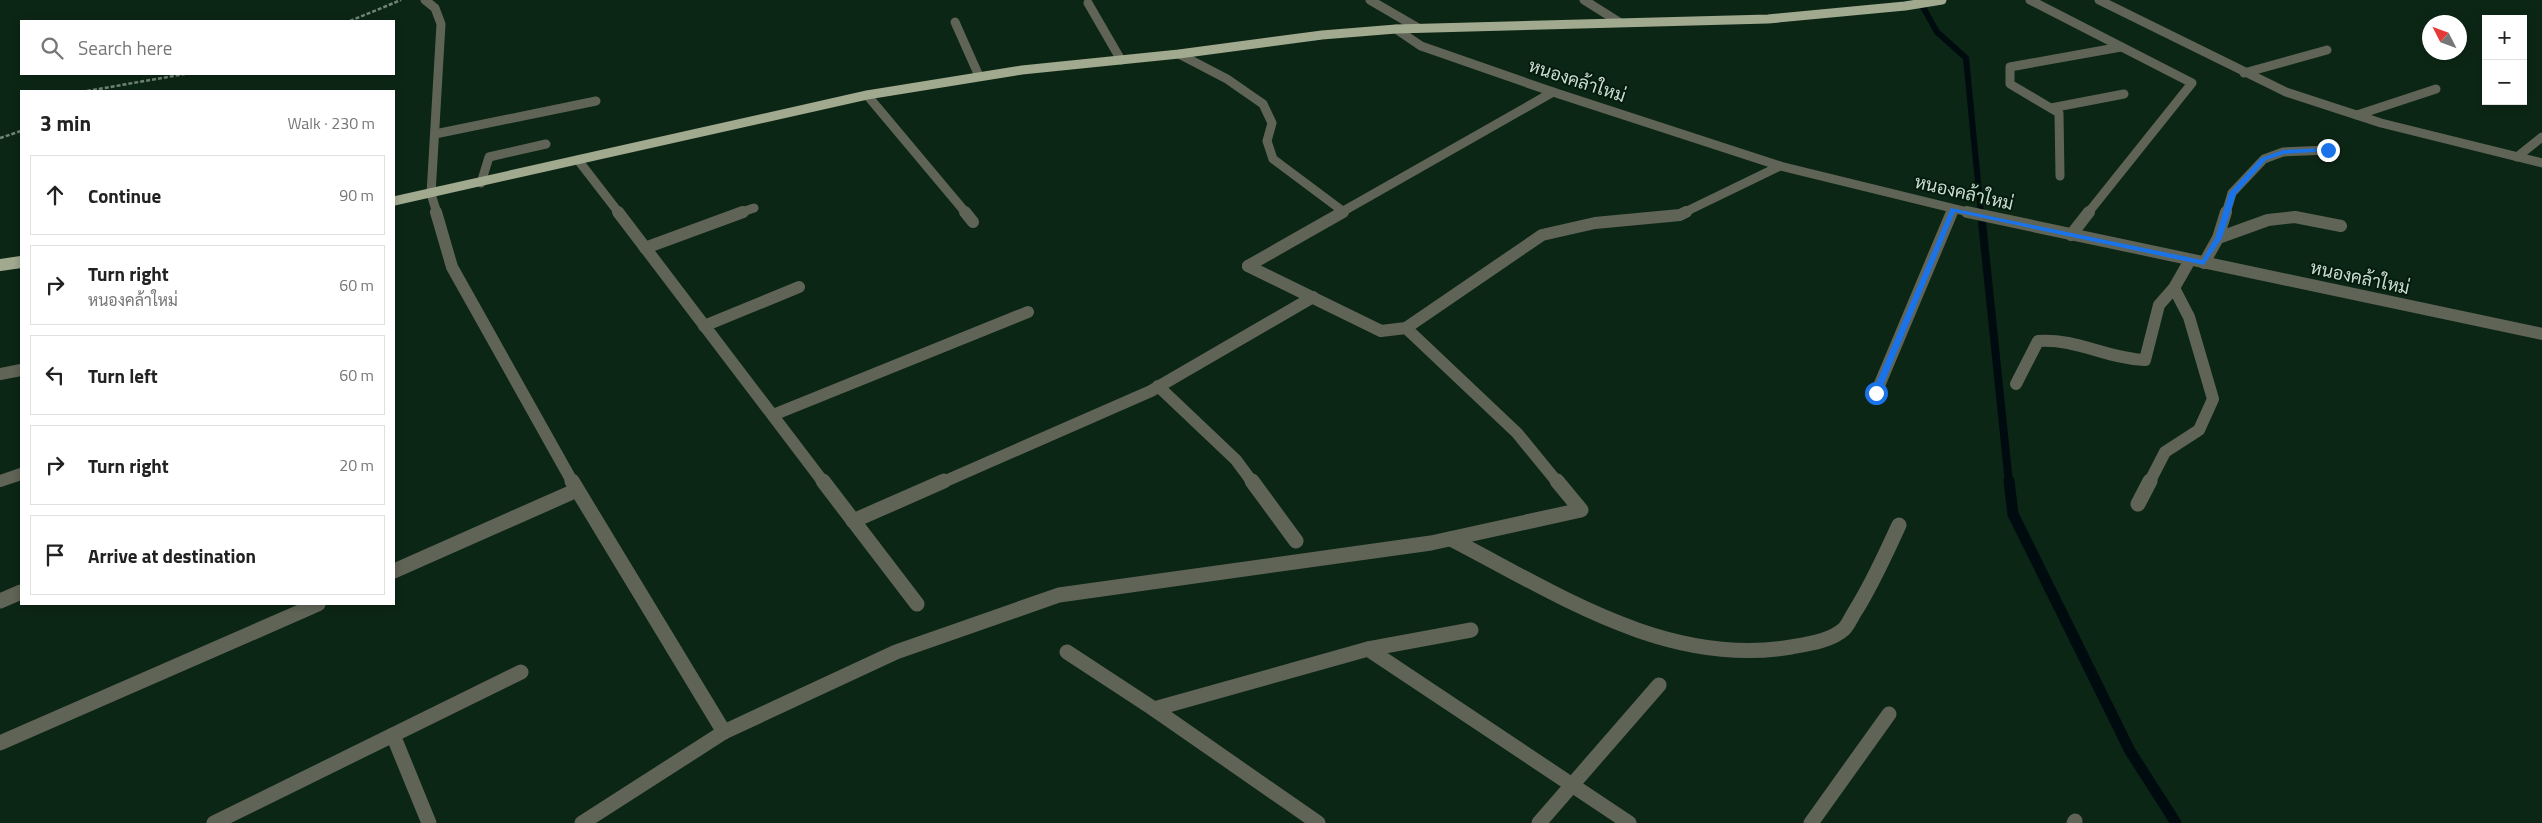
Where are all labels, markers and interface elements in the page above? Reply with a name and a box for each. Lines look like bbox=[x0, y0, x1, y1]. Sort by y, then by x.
north arrow bbox=[2422, 15, 2467, 60]
map controls bbox=[2482, 15, 2527, 105]
button: + bbox=[2482, 15, 2527, 60]
search box bbox=[20, 20, 395, 75]
text: Search here bbox=[78, 33, 172, 62]
icon: search bbox=[38, 34, 66, 62]
street label: หนองคล้าใหม่ bbox=[1525, 52, 1629, 109]
button: − bbox=[2482, 60, 2527, 105]
text: 3 min bbox=[40, 107, 91, 139]
text: Walk · 230 m bbox=[287, 111, 375, 135]
route end bbox=[2317, 139, 2340, 162]
street label: หนองคล้าใหม่ bbox=[1912, 168, 2016, 217]
icon: ahead bbox=[41, 181, 69, 209]
text: Continue bbox=[88, 181, 161, 210]
text: 90 m bbox=[339, 183, 374, 207]
street label: หนองคล้าใหม่ bbox=[2308, 254, 2412, 301]
text: Turn right bbox=[88, 259, 169, 288]
icon: right bbox=[41, 271, 69, 299]
text: 60 m bbox=[339, 273, 374, 297]
text: หนองคล้าใหม่ bbox=[88, 288, 178, 312]
icon: left bbox=[41, 361, 69, 389]
text: Turn left bbox=[88, 361, 158, 390]
text: 60 m bbox=[339, 363, 374, 387]
route start bbox=[1865, 382, 1888, 405]
icon: right bbox=[41, 451, 69, 479]
text: Turn right bbox=[88, 451, 169, 480]
text: 20 m bbox=[339, 453, 374, 477]
icon: arrive bbox=[41, 541, 69, 569]
text: Arrive at destination bbox=[88, 541, 256, 570]

